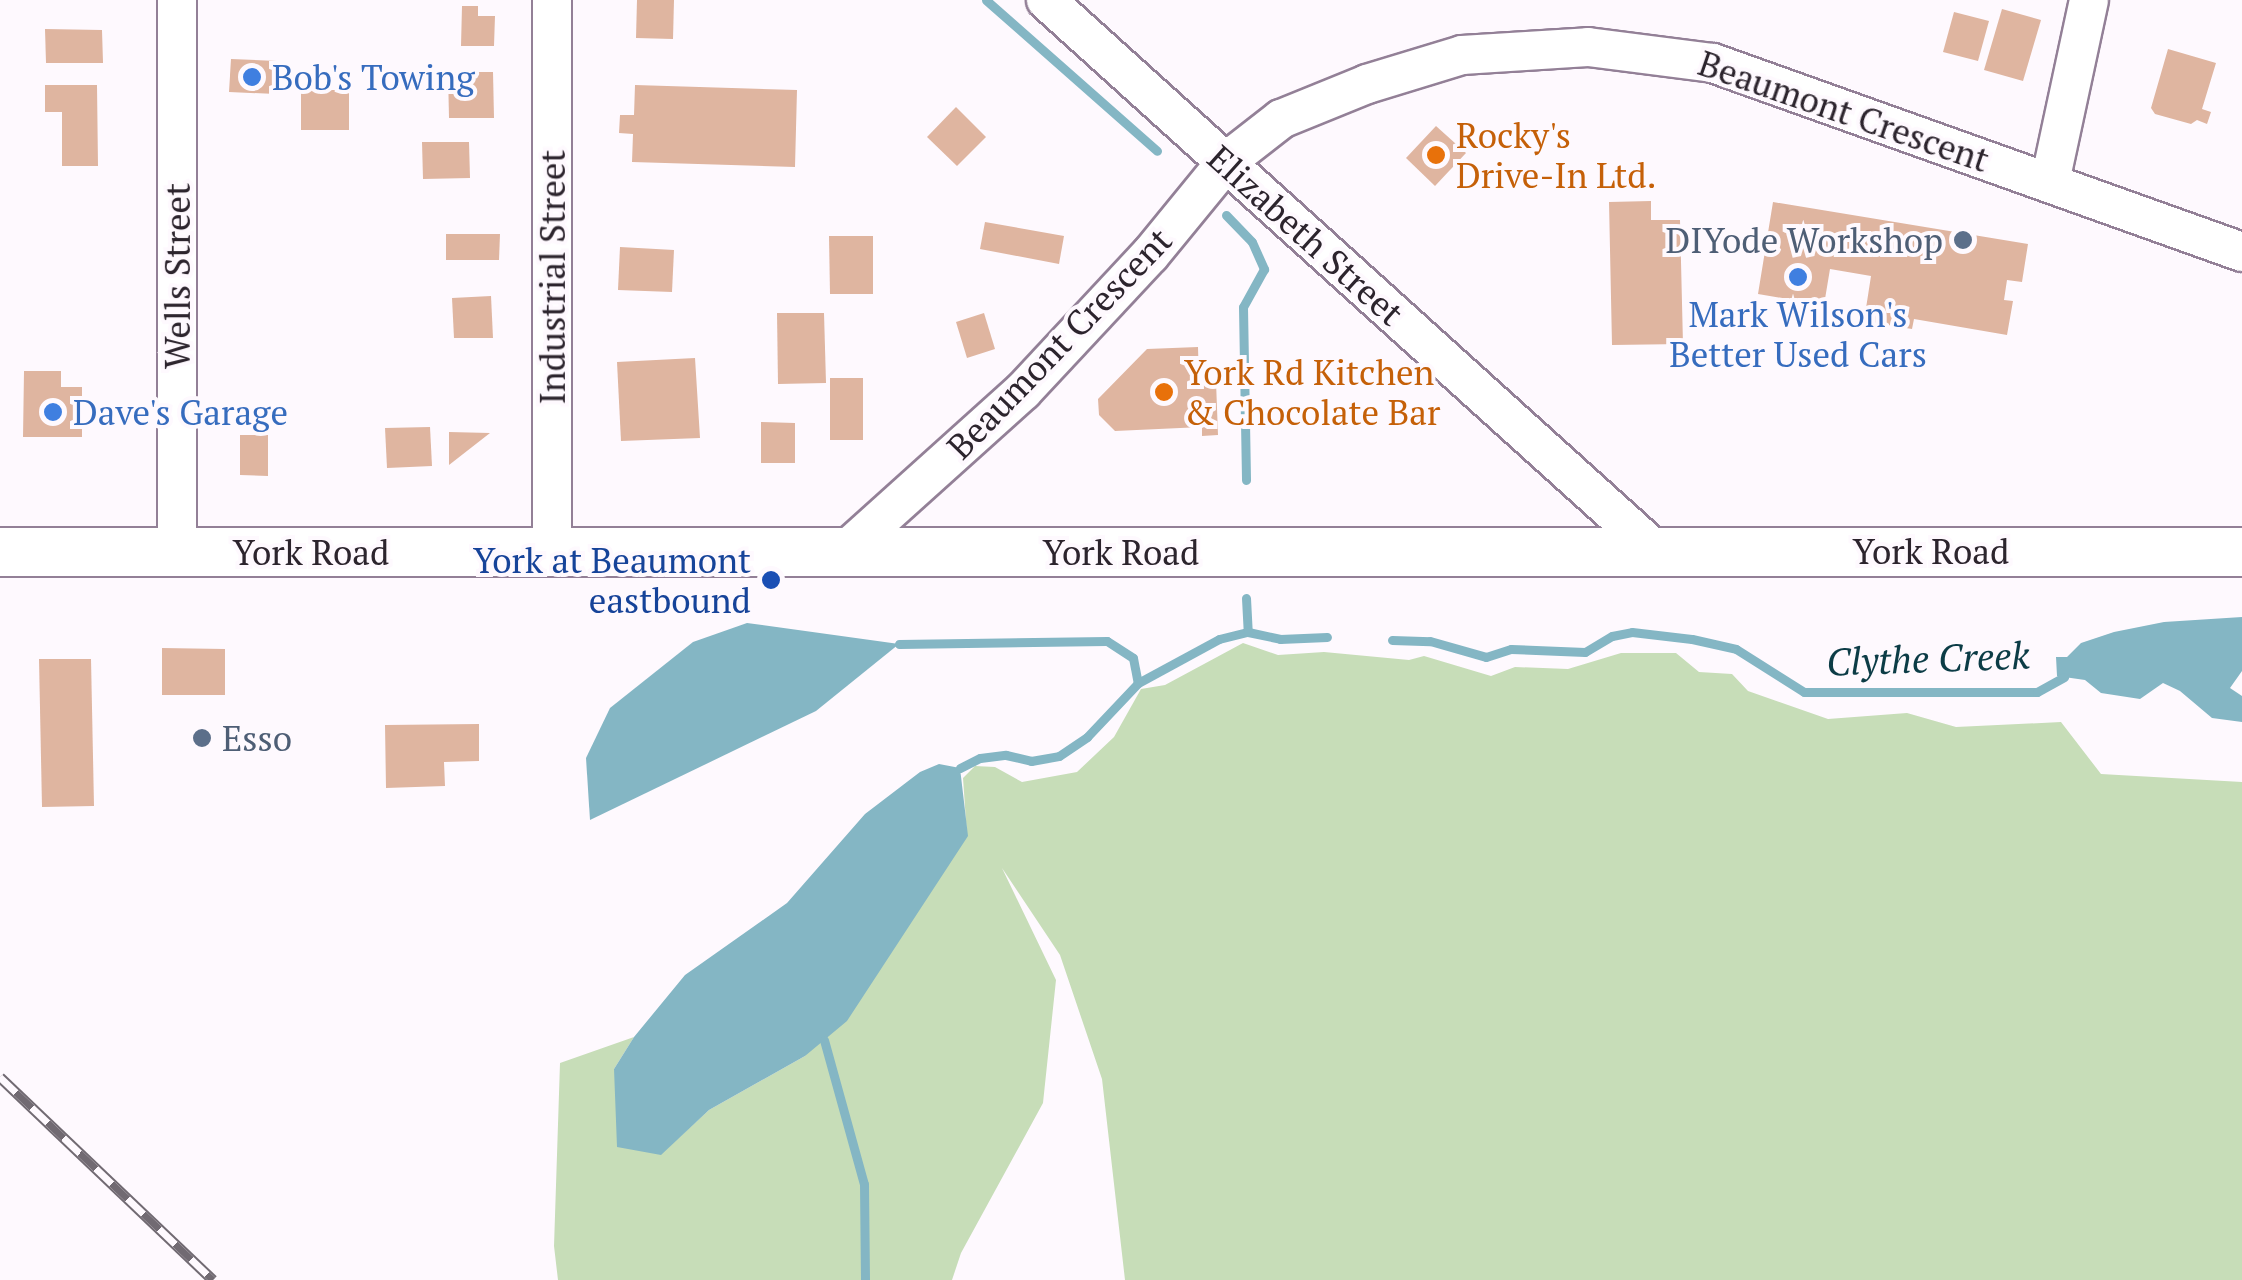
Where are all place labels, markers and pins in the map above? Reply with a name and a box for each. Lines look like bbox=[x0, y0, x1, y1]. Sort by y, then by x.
place label: Bob's Towing bbox=[272, 56, 475, 98]
marker: Bob's Towing bbox=[241, 66, 263, 88]
place label: Rocky's Drive-In Ltd. bbox=[1456, 114, 1657, 196]
marker: Rocky's Drive-In Ltd. bbox=[1425, 144, 1447, 166]
place label: DIYode Workshop bbox=[1666, 219, 1943, 261]
marker: DIYode Workshop bbox=[1952, 229, 1974, 251]
marker: Mark Wilson's Better Used Cars bbox=[1787, 266, 1809, 288]
place label: Mark Wilson's Better Used Cars bbox=[1669, 293, 1927, 375]
place label: York Rd Kitchen & Chocolate Bar bbox=[1184, 351, 1440, 433]
marker: York Rd Kitchen & Chocolate Bar bbox=[1153, 381, 1175, 403]
place label: Dave's Garage bbox=[73, 391, 288, 433]
marker: Dave's Garage bbox=[42, 401, 64, 423]
place label: York at Beaumont eastbound bbox=[473, 539, 751, 621]
marker: York at Beaumont eastbound bbox=[760, 569, 782, 591]
place label: Esso bbox=[222, 717, 292, 759]
marker: Esso bbox=[191, 727, 213, 749]

